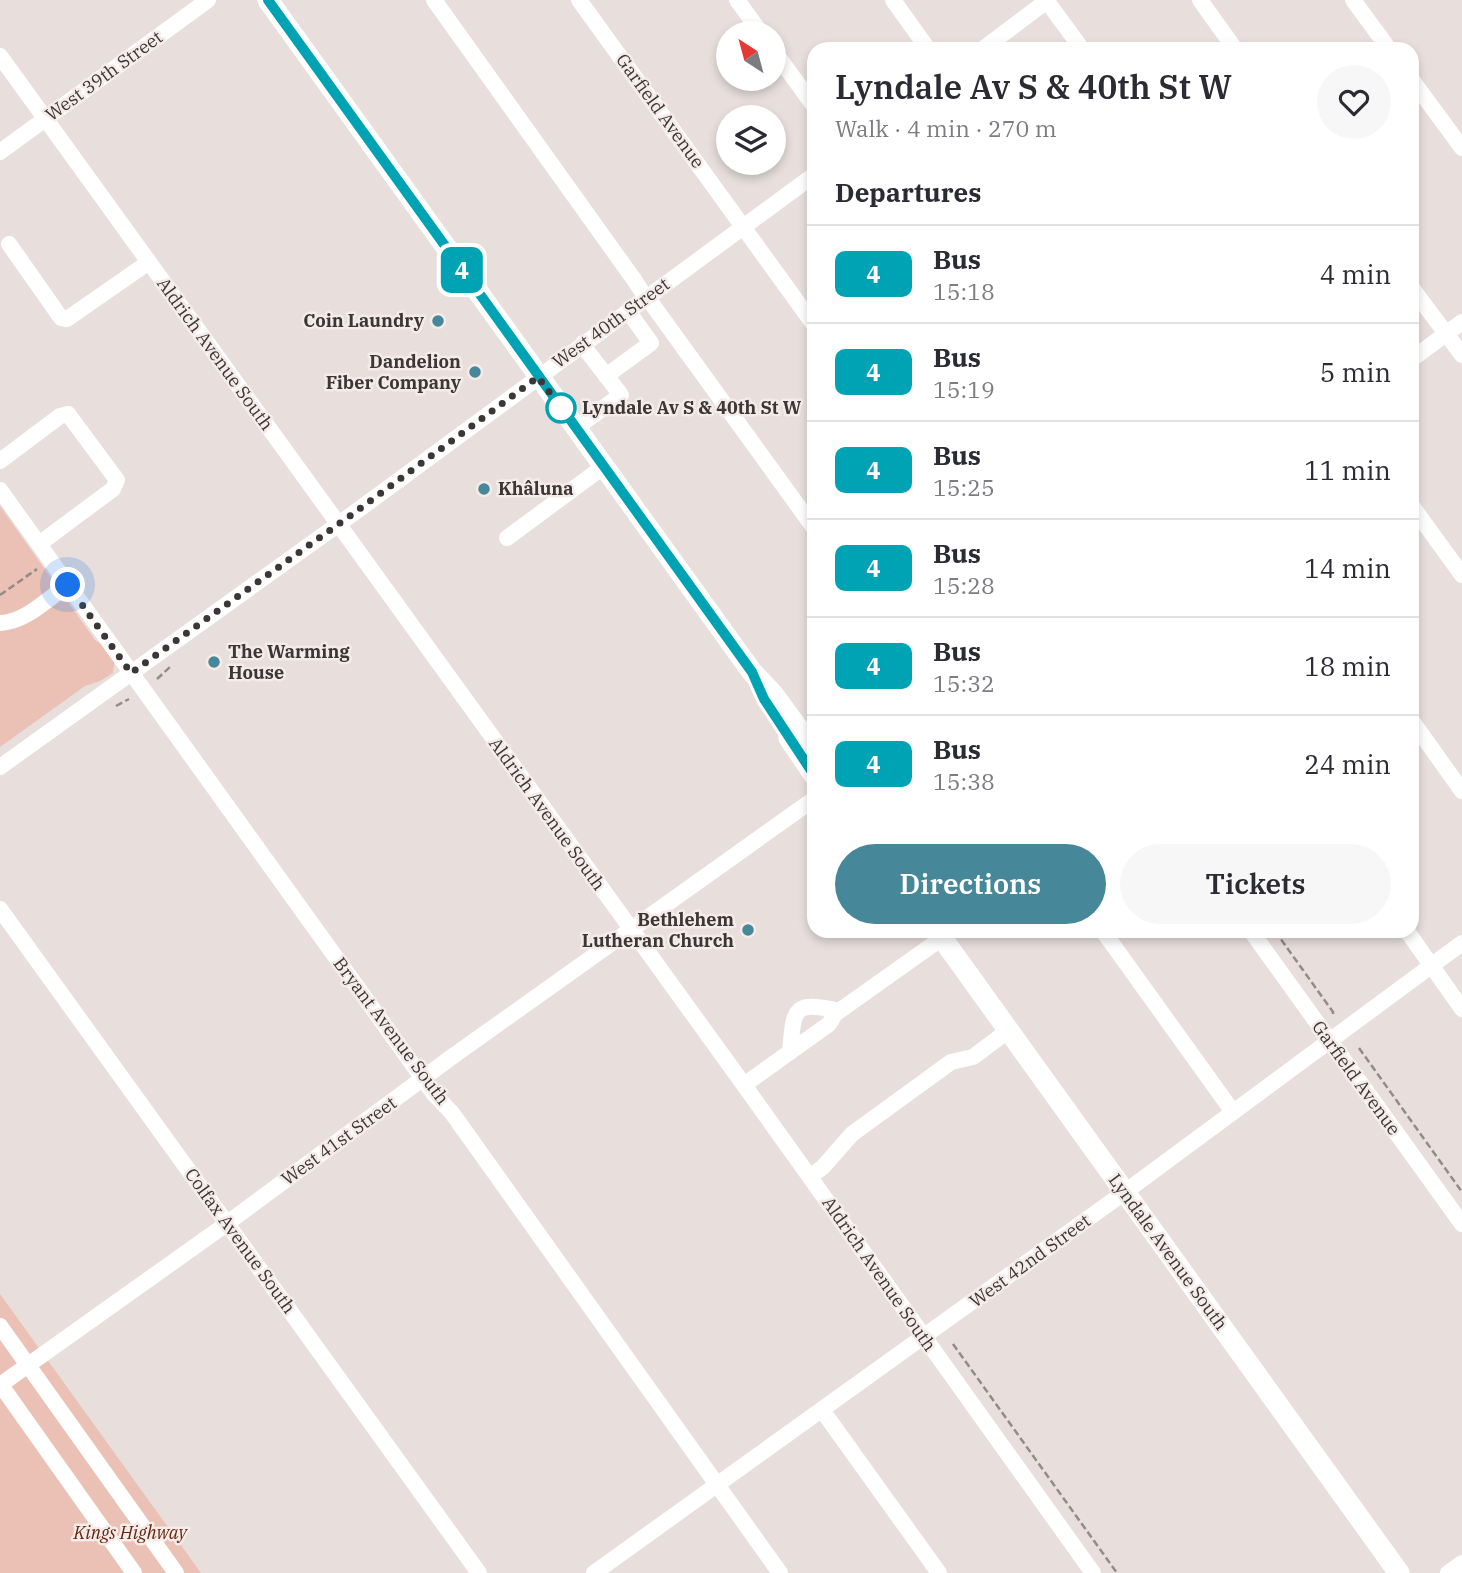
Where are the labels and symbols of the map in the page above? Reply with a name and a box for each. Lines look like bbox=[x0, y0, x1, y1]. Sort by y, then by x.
north arrow bbox=[716, 21, 786, 91]
street label: West 39th Street bbox=[41, 25, 167, 126]
street label: Garfield Avenue bbox=[611, 49, 710, 173]
line badge: 4 bbox=[439, 247, 485, 293]
street label: West 40th Street bbox=[548, 272, 674, 373]
street label: Aldrich Avenue South bbox=[152, 273, 279, 435]
place label: Coin Laundry bbox=[303, 309, 425, 332]
marker: Coin Laundry bbox=[430, 313, 446, 329]
place label: Dandelion Fiber Company bbox=[326, 350, 462, 394]
marker: Dandelion Fiber Company bbox=[467, 364, 483, 380]
marker: Lyndale Av S & 40th St W bbox=[546, 393, 576, 423]
place label: Lyndale Av S & 40th St W bbox=[582, 396, 802, 419]
place label: Khâluna bbox=[498, 477, 574, 500]
marker: Khâluna bbox=[476, 481, 492, 497]
your location bbox=[50, 567, 85, 602]
place label: The Warming House bbox=[228, 640, 350, 684]
marker: The Warming House bbox=[206, 654, 222, 670]
street label: Aldrich Avenue South bbox=[484, 733, 611, 895]
place label: Bethlehem Lutheran Church bbox=[582, 908, 735, 952]
marker: Bethlehem Lutheran Church bbox=[740, 922, 756, 938]
street label: Bryant Avenue South bbox=[328, 952, 454, 1109]
street label: Garfield Avenue bbox=[1307, 1016, 1406, 1140]
street label: West 41st Street bbox=[277, 1091, 401, 1190]
street label: Colfax Avenue South bbox=[180, 1163, 301, 1318]
street label: Lyndale Avenue South bbox=[1104, 1169, 1233, 1335]
street label: Aldrich Avenue South bbox=[817, 1192, 942, 1356]
street label: West 42nd Street bbox=[965, 1209, 1095, 1312]
park label: Kings Highway bbox=[72, 1521, 188, 1544]

